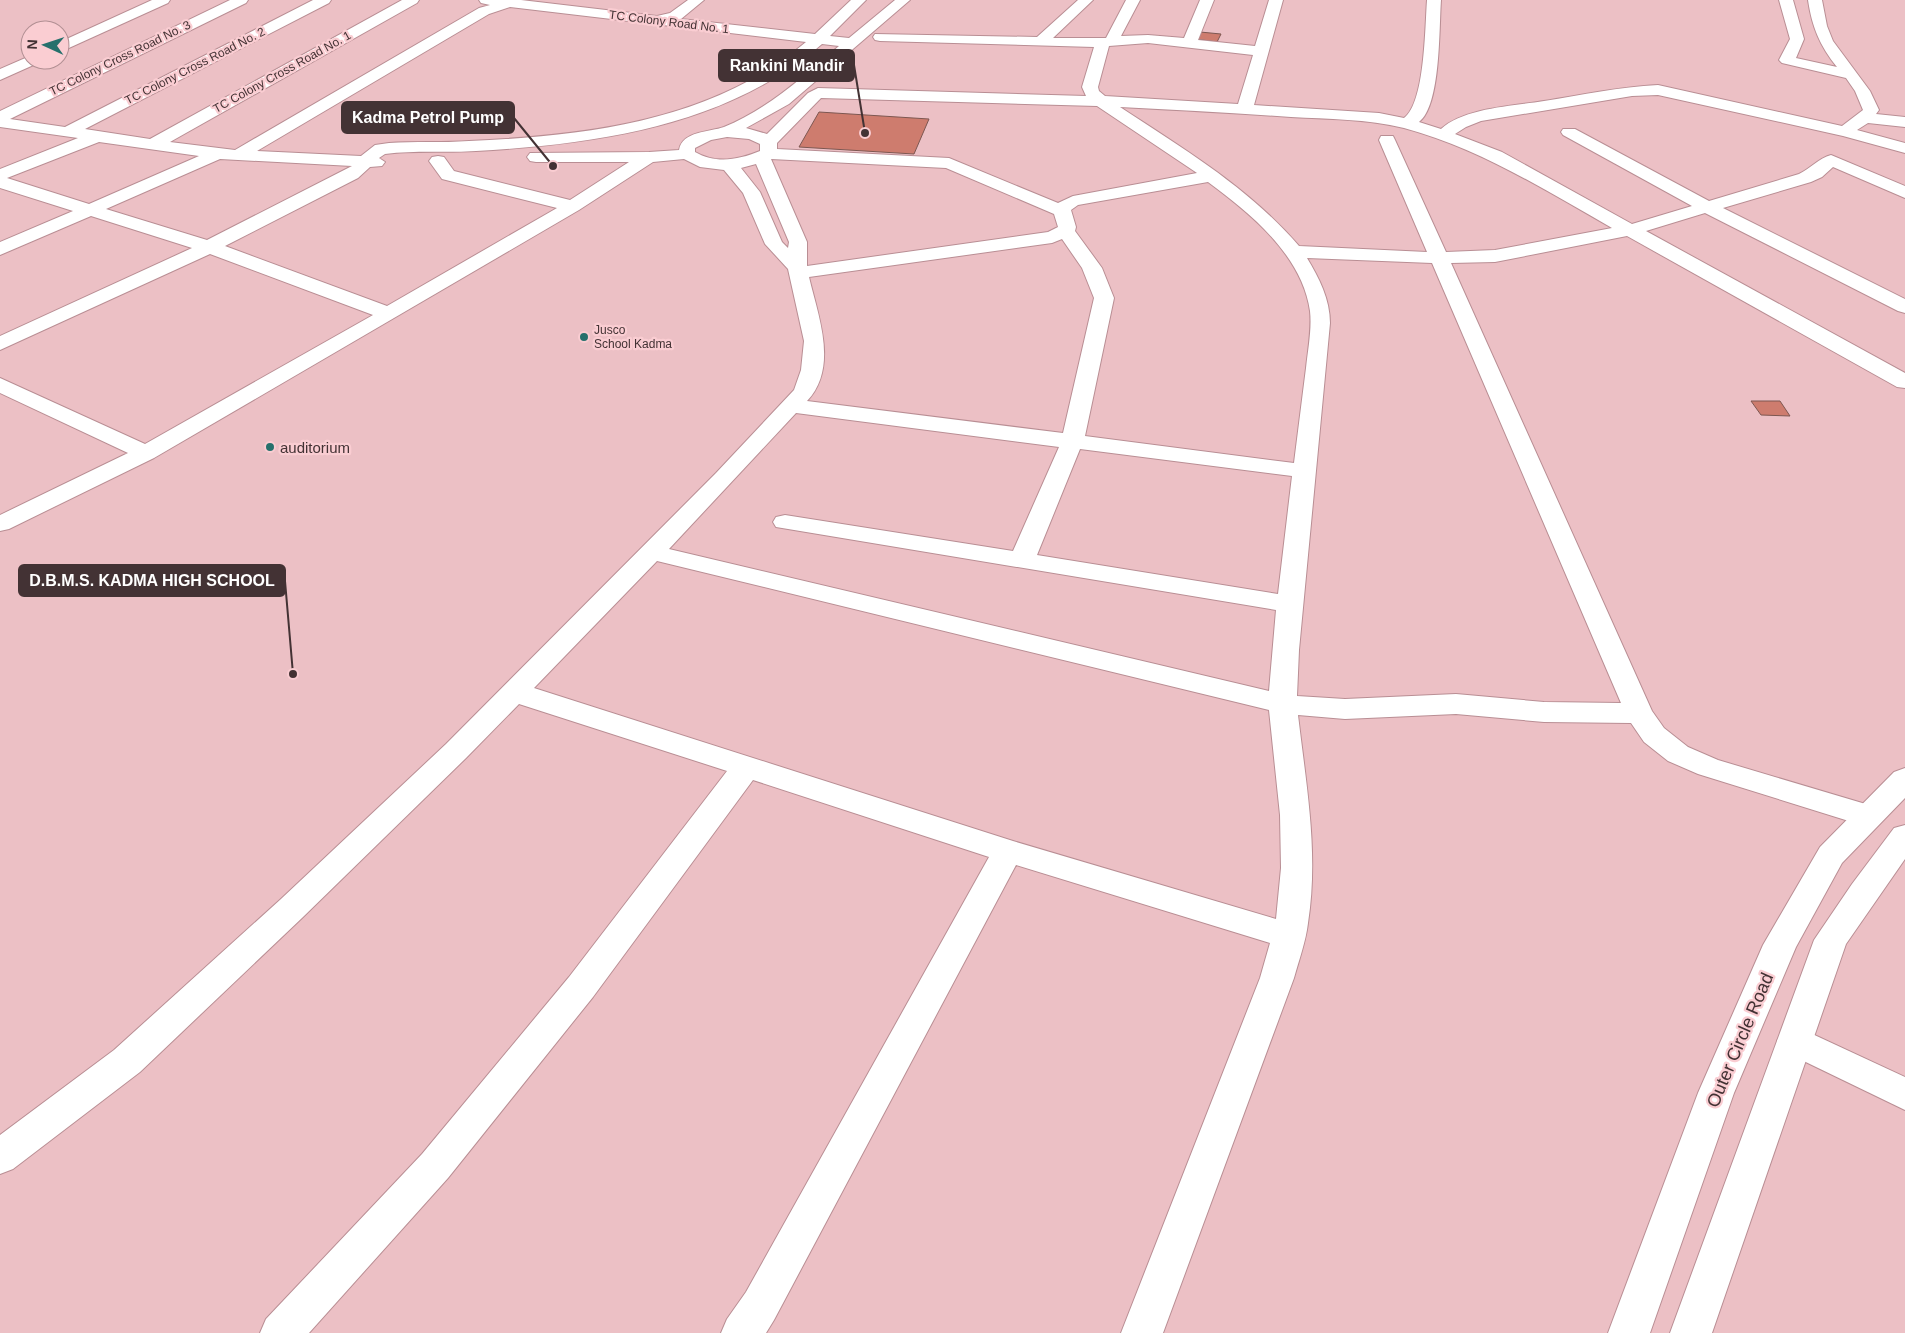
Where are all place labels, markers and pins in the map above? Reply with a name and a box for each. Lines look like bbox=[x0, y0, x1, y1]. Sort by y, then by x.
callout: Rankini Mandir bbox=[719, 50, 854, 81]
callout: Kadma Petrol Pump bbox=[342, 102, 514, 133]
place label: Jusco School Kadma bbox=[594, 323, 672, 351]
marker: Jusco School Kadma bbox=[578, 331, 590, 343]
place label: auditorium bbox=[280, 439, 350, 456]
marker: auditorium bbox=[264, 441, 276, 453]
callout: D.B.M.S. KADMA HIGH SCHOOL bbox=[19, 565, 285, 596]

